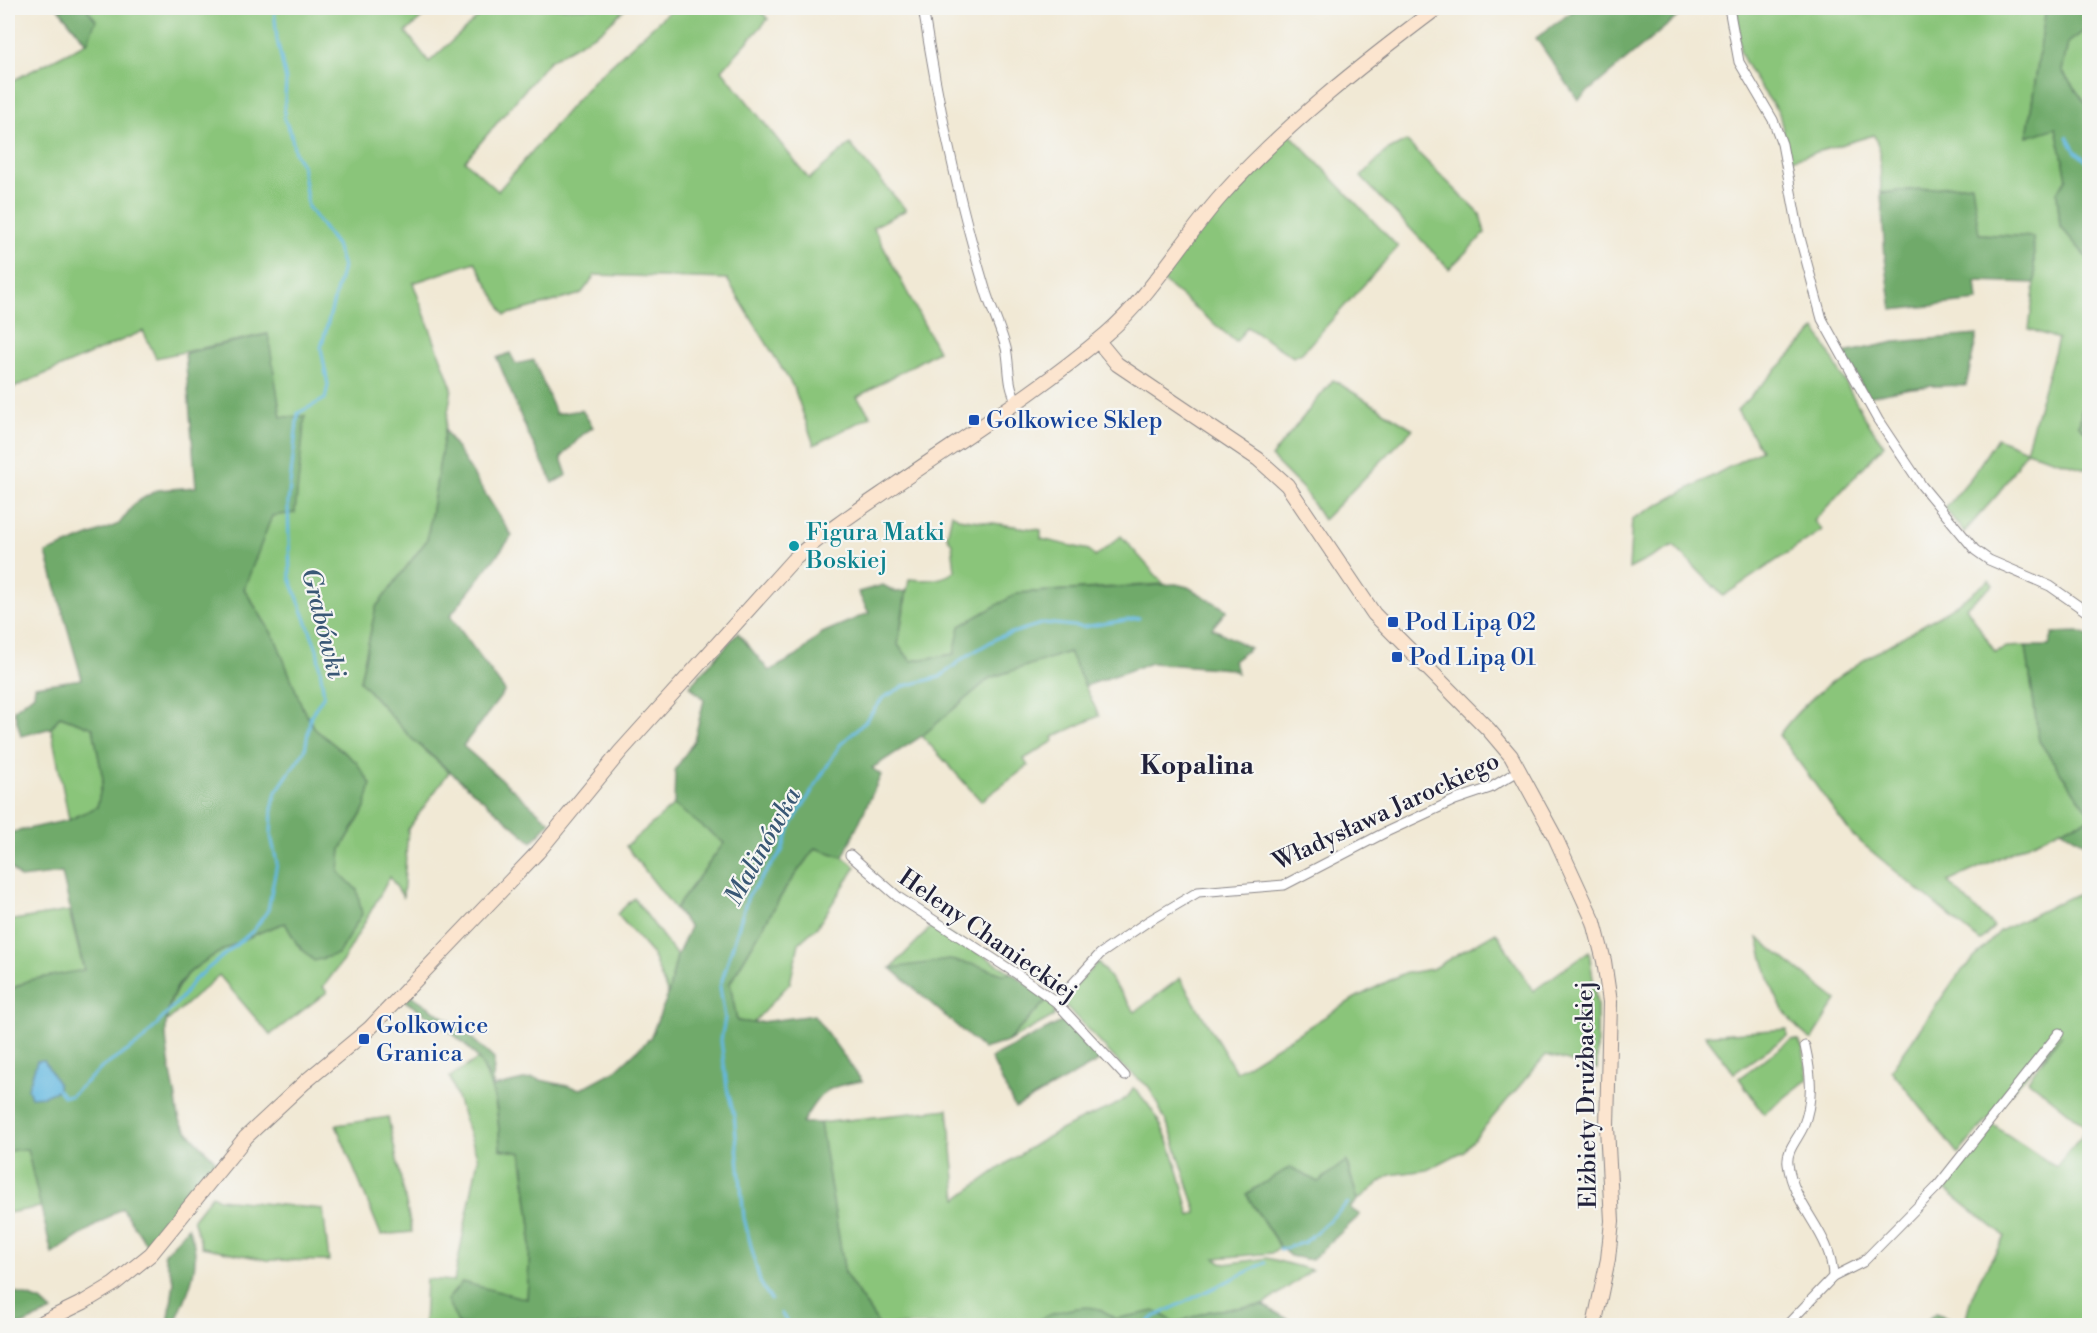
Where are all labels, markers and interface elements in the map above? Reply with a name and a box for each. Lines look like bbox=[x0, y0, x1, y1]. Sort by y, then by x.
place label: Golkowice Sklep bbox=[986, 406, 1163, 436]
marker: Golkowice Sklep bbox=[967, 413, 981, 427]
place label: Figura Matki Boskiej bbox=[805, 518, 945, 576]
marker: Figura Matki Boskiej bbox=[787, 539, 801, 553]
water label: Grabówki bbox=[294, 565, 352, 683]
place label: Pod Lipą 02 bbox=[1405, 608, 1536, 638]
marker: Pod Lipą 02 bbox=[1386, 615, 1400, 629]
place label: Pod Lipą 01 bbox=[1409, 643, 1537, 673]
marker: Pod Lipą 01 bbox=[1390, 650, 1404, 664]
street label: Władysława Jarockiego bbox=[1267, 746, 1504, 878]
district label: Kopalina bbox=[1140, 750, 1255, 782]
water label: Malinówka bbox=[717, 781, 809, 911]
street label: Heleny Chanieckiej bbox=[892, 863, 1083, 1009]
street label: Elżbiety Drużbackiej bbox=[1570, 981, 1604, 1209]
place label: Golkowice Granica bbox=[376, 1011, 488, 1069]
marker: Golkowice Granica bbox=[357, 1032, 371, 1046]

